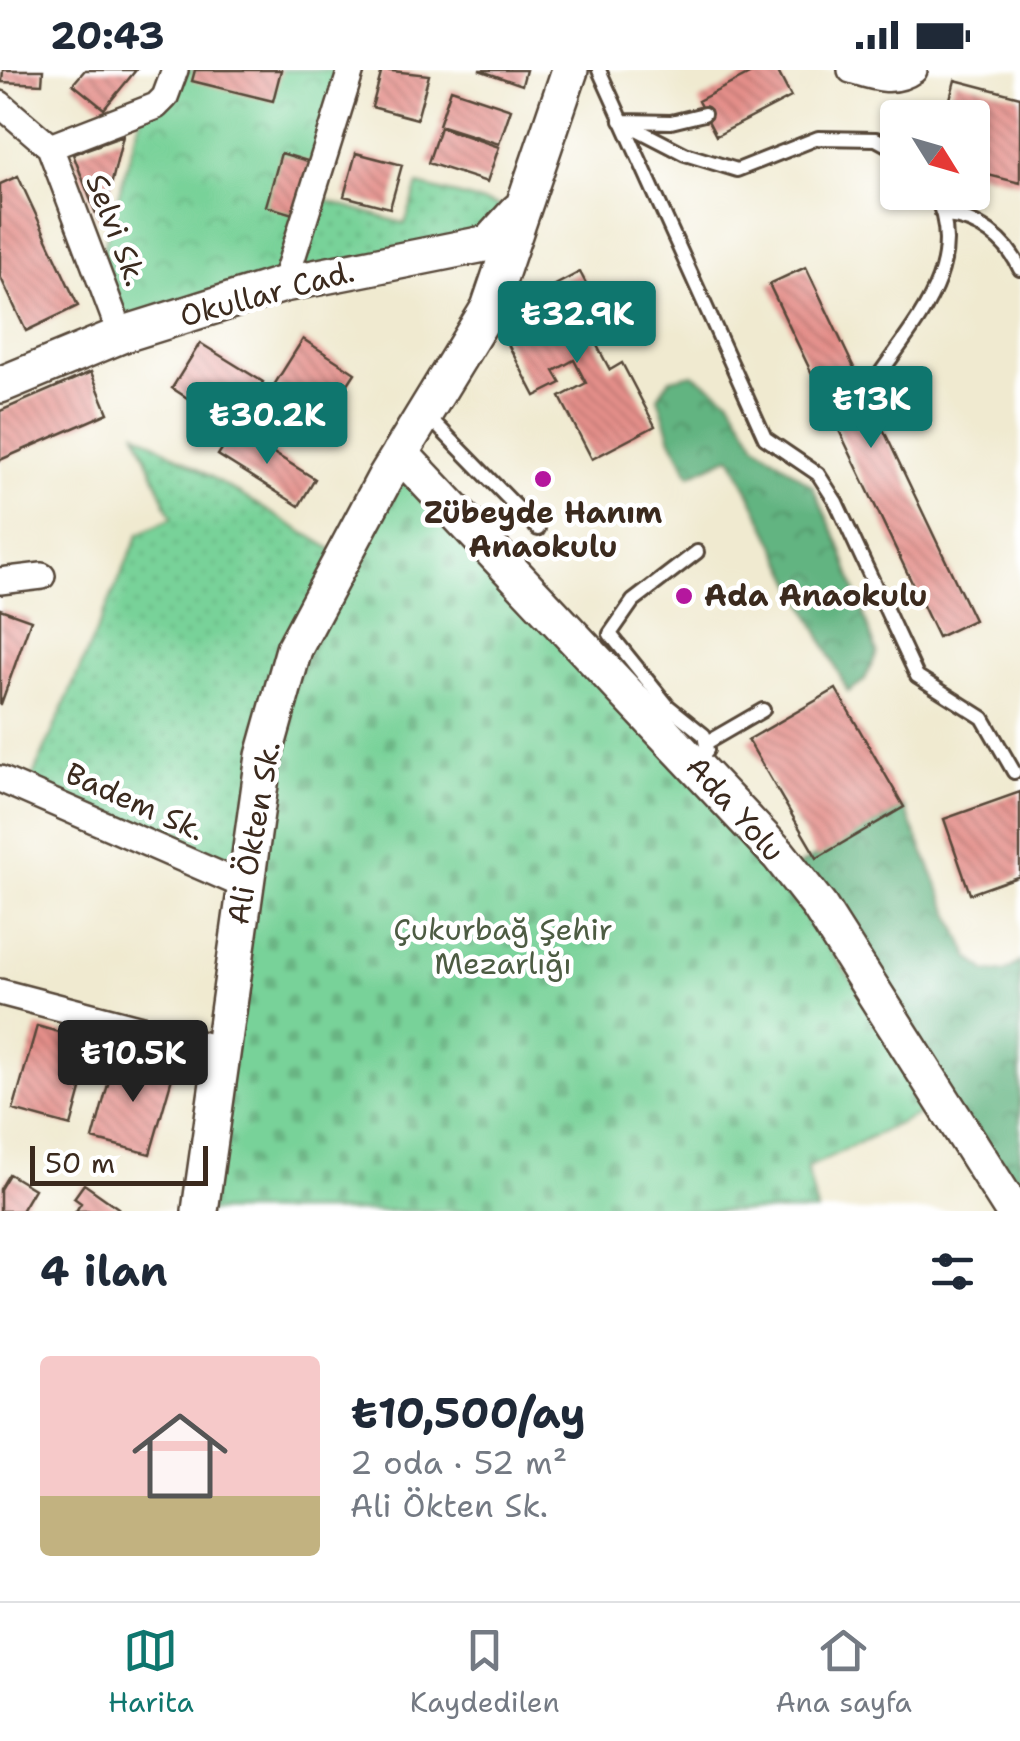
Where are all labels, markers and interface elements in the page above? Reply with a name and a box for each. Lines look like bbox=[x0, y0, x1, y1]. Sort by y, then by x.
text: 20:43 bbox=[50, 10, 165, 61]
north arrow bbox=[880, 100, 990, 210]
map controls bbox=[880, 100, 990, 210]
street label: Selvi Sk. bbox=[76, 168, 157, 292]
street label: Okullar Cad. bbox=[175, 251, 359, 336]
pin: ₺32.9K bbox=[496, 281, 658, 366]
text: ₺32.9K bbox=[520, 292, 634, 335]
pin: ₺13K bbox=[812, 366, 930, 451]
text: ₺13K bbox=[831, 377, 911, 420]
pin: ₺30.2K bbox=[186, 382, 348, 467]
text: ₺30.2K bbox=[208, 393, 326, 436]
marker: Zübeyde Hanım Anaokulu bbox=[532, 468, 554, 490]
place label: Zübeyde Hanım Anaokulu bbox=[424, 492, 662, 567]
place label: Ada Anaokulu bbox=[704, 575, 928, 616]
marker: Ada Anaokulu bbox=[673, 585, 695, 607]
street label: Ali Ökten Sk. bbox=[217, 738, 290, 928]
street label: Ada Yolu bbox=[677, 747, 794, 870]
street label: Badem Sk. bbox=[59, 753, 211, 850]
park label: Çukurbağ Şehir Mezarlığı bbox=[393, 909, 613, 984]
pin: ₺10.5K bbox=[52, 1020, 214, 1105]
text: ₺10.5K bbox=[80, 1031, 186, 1074]
scale bar bbox=[30, 1141, 208, 1186]
text: 50 m bbox=[45, 1144, 115, 1182]
text: 4 ilan bbox=[40, 1243, 168, 1299]
icon: filters bbox=[925, 1244, 980, 1299]
text: ₺10,500/ay bbox=[350, 1385, 586, 1441]
icon: home bbox=[120, 1396, 240, 1516]
text: 2 oda · 52 m² bbox=[350, 1441, 567, 1484]
text: Ali Ökten Sk. bbox=[350, 1484, 548, 1527]
tab: Harita bbox=[108, 1623, 194, 1721]
tab: Kaydedilen bbox=[410, 1623, 560, 1721]
tab: Ana sayfa bbox=[775, 1623, 912, 1721]

